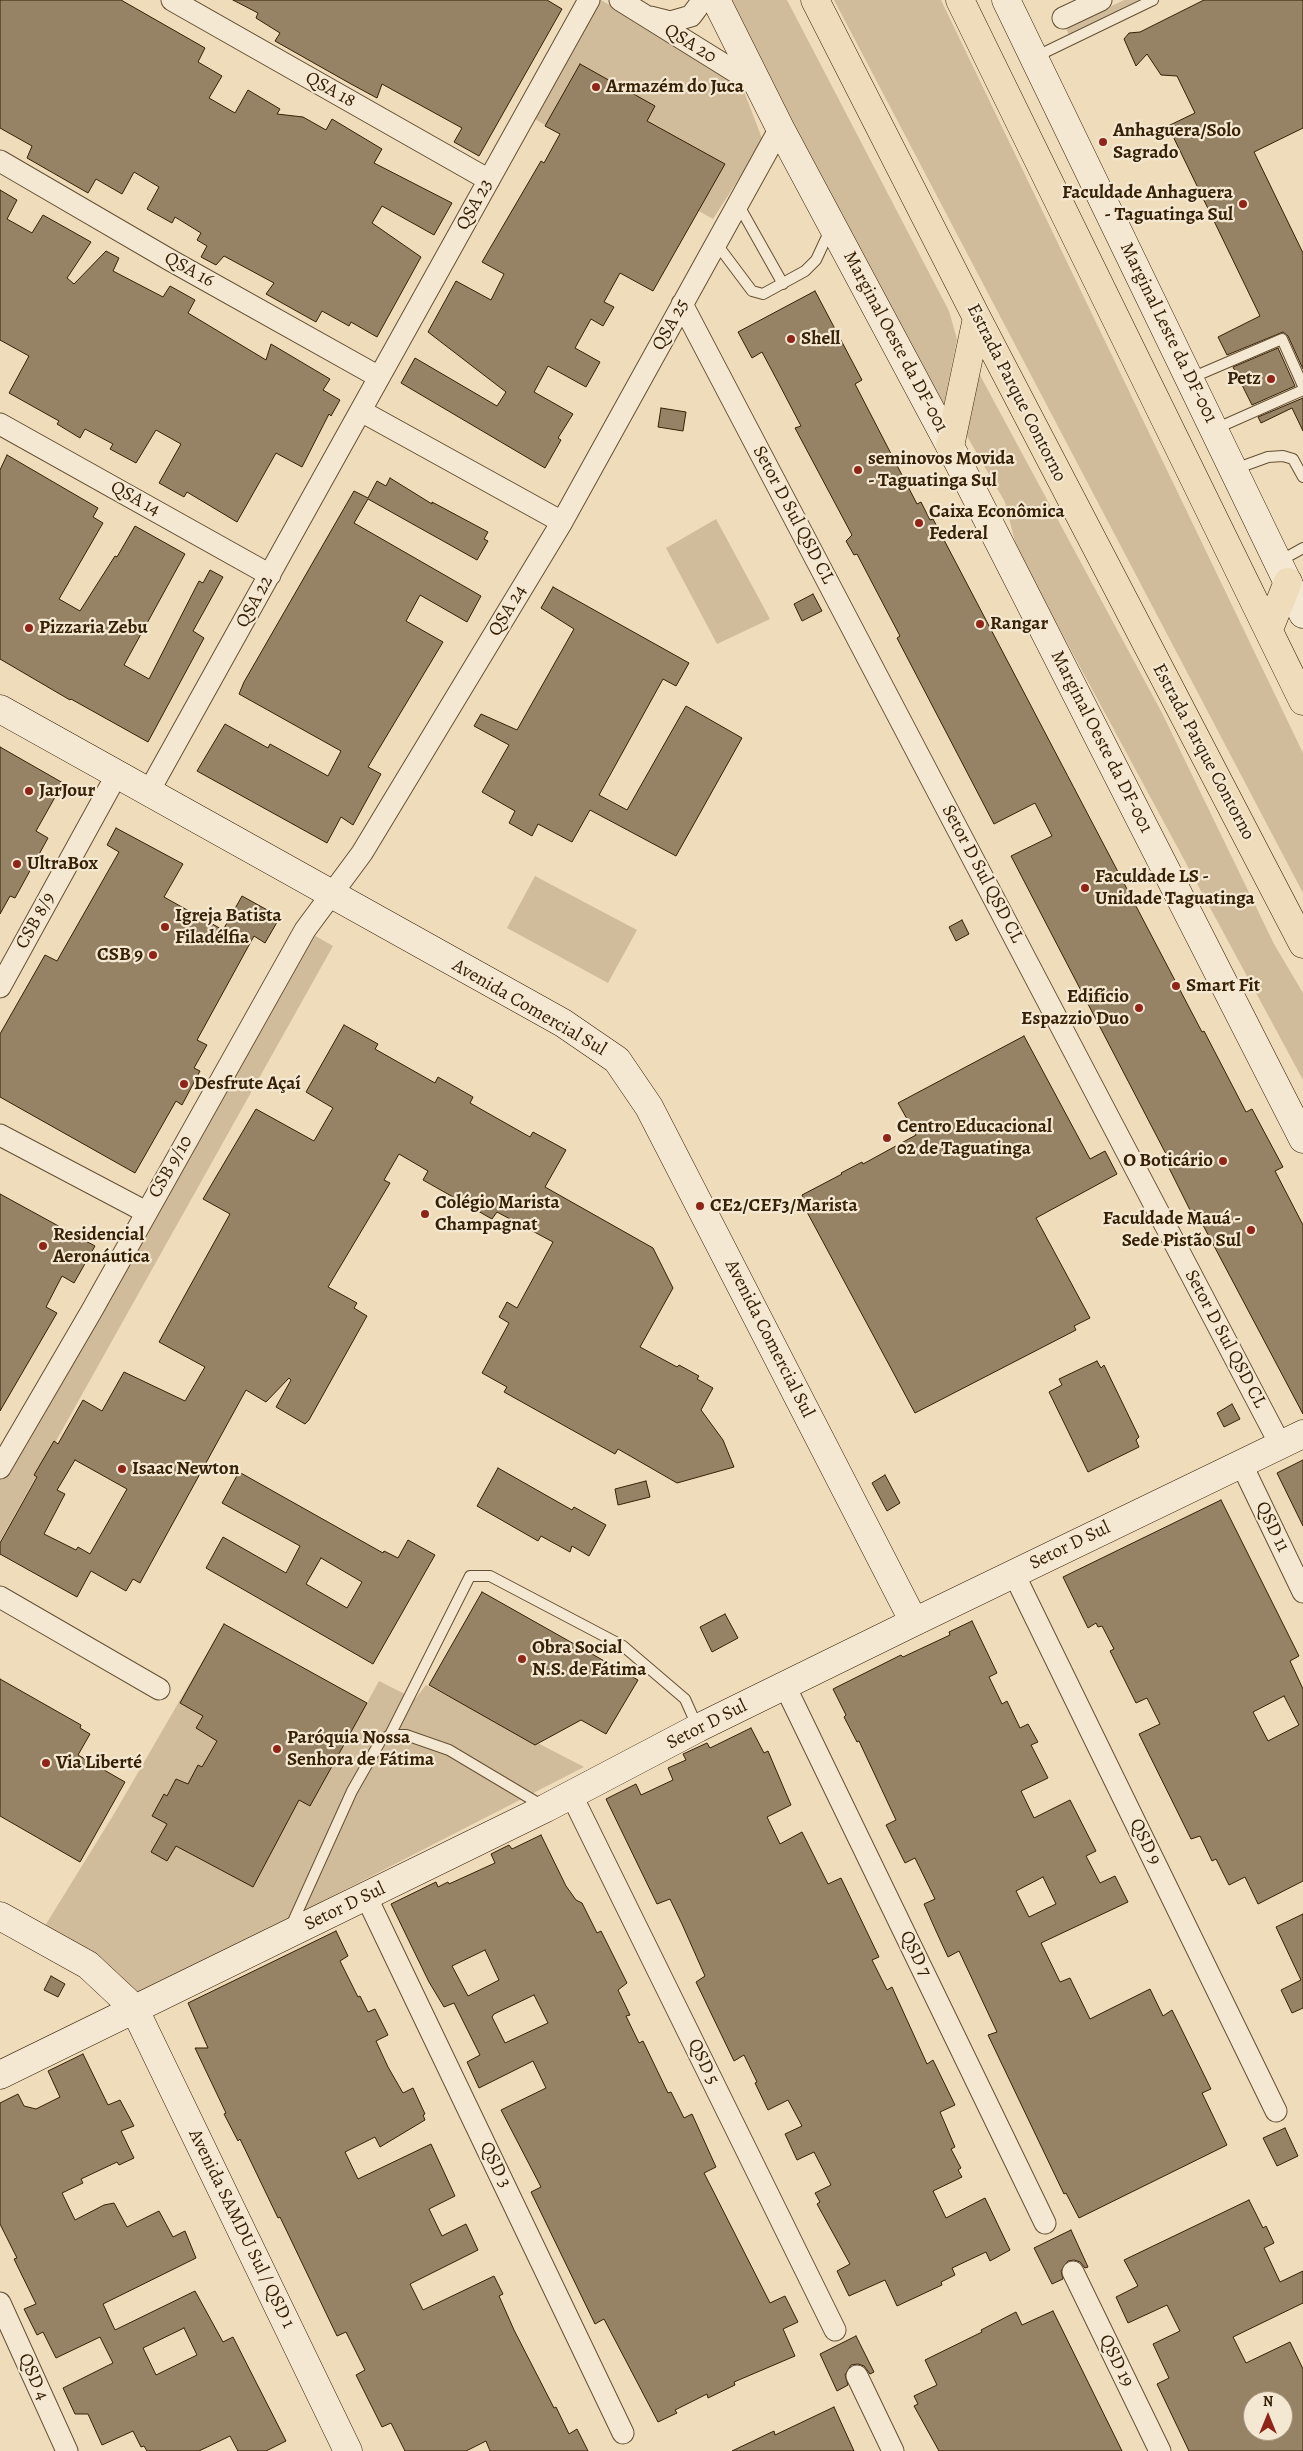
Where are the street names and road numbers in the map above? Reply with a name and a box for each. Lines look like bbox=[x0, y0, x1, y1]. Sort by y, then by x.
street label: QSA 20 bbox=[660, 19, 720, 69]
street label: QSA 18 bbox=[301, 67, 359, 113]
street label: QSA 23 bbox=[452, 175, 498, 235]
street label: Marginal Leste da DF-001 bbox=[1114, 239, 1222, 427]
street label: QSA 16 bbox=[160, 247, 218, 293]
street label: Marginal Oeste da DF-001 bbox=[838, 248, 952, 436]
street label: QSA 25 bbox=[648, 295, 694, 355]
street label: Estrada Parque Contorno bbox=[961, 300, 1071, 486]
street label: Setor D Sul QSD CL bbox=[747, 442, 839, 588]
street label: QSA 14 bbox=[106, 476, 164, 522]
street label: QSA 22 bbox=[231, 572, 279, 632]
street label: QSA 24 bbox=[484, 581, 532, 641]
street label: Marginal Oeste da DF-001 bbox=[1045, 647, 1157, 837]
street label: Estrada Parque Contorno bbox=[1147, 660, 1259, 844]
street label: Setor D Sul QSD CL bbox=[936, 801, 1028, 947]
street label: CSB 8/9 bbox=[11, 889, 61, 953]
street label: Avenida Comercial Sul bbox=[448, 955, 610, 1061]
street label: CSB 9/10 bbox=[144, 1132, 198, 1202]
street label: Avenida Comercial Sul bbox=[719, 1256, 819, 1422]
street label: Setor D Sul QSD CL bbox=[1179, 1266, 1271, 1412]
street label: QSD 11 bbox=[1250, 1498, 1294, 1556]
street label: Setor D Sul bbox=[1026, 1517, 1114, 1575]
street label: Setor D Sul bbox=[663, 1695, 751, 1755]
street label: QSD 9 bbox=[1124, 1815, 1166, 1869]
street label: Setor D Sul bbox=[301, 1878, 389, 1936]
street label: QSD 7 bbox=[894, 1927, 936, 1981]
street label: QSD 5 bbox=[682, 2035, 724, 2089]
street label: Avenida SAMDU Sul / QSD 1 bbox=[183, 2126, 299, 2332]
street label: QSD 3 bbox=[474, 2138, 516, 2192]
street label: QSD 19 bbox=[1094, 2331, 1138, 2391]
street label: QSD 4 bbox=[13, 2350, 53, 2404]

